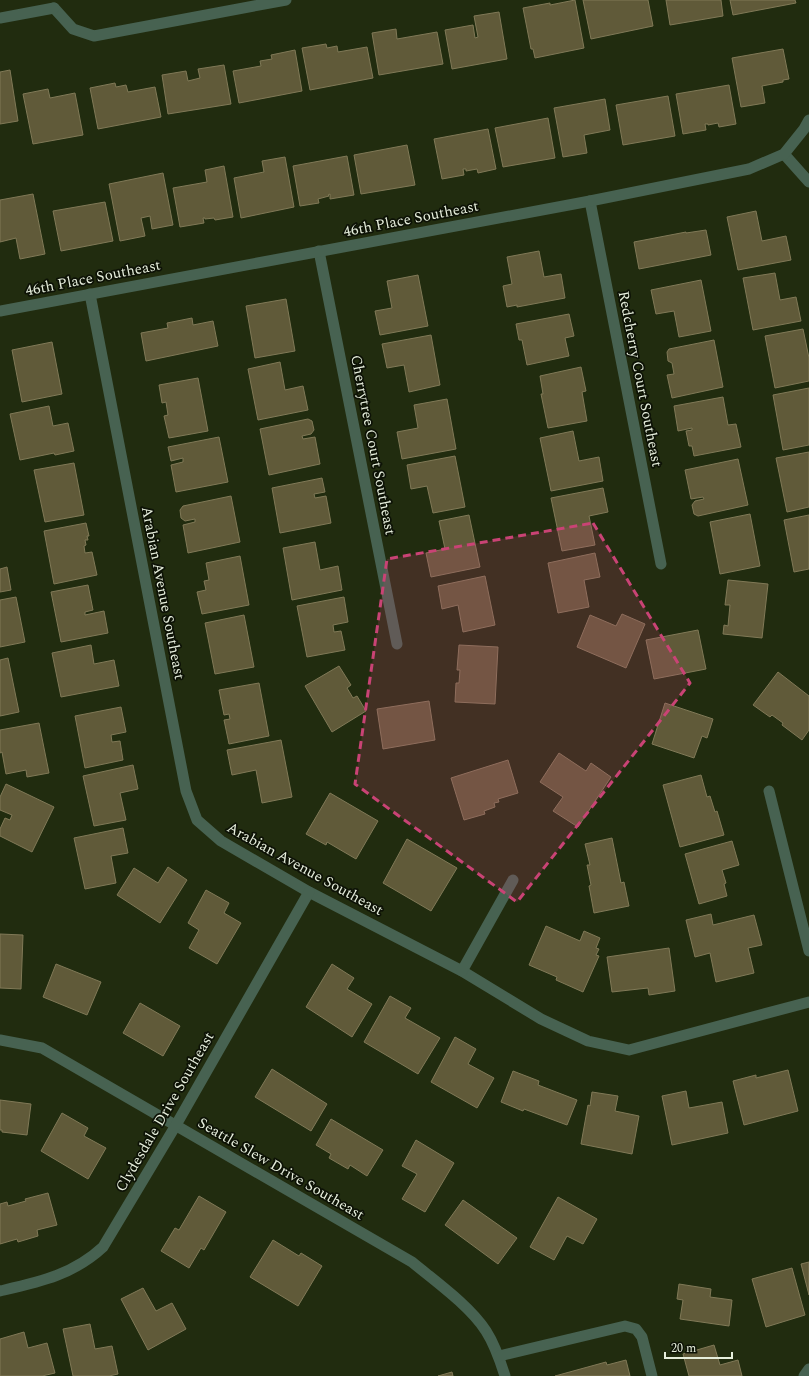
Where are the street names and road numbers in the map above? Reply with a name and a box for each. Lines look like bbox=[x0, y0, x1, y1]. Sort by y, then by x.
street label: 46th Place Southeast bbox=[341, 195, 481, 243]
street label: 46th Place Southeast bbox=[23, 254, 163, 302]
street label: Redcherry Court Southeast bbox=[612, 289, 668, 469]
street label: Cherrytree Court Southeast bbox=[344, 353, 402, 537]
street label: Arabian Avenue Southeast bbox=[135, 504, 191, 682]
street label: Arabian Avenue Southeast bbox=[222, 816, 388, 922]
street label: Clydesdale Drive Southeast bbox=[110, 1028, 220, 1196]
street label: Seattle Slew Drive Southeast bbox=[193, 1112, 369, 1226]

